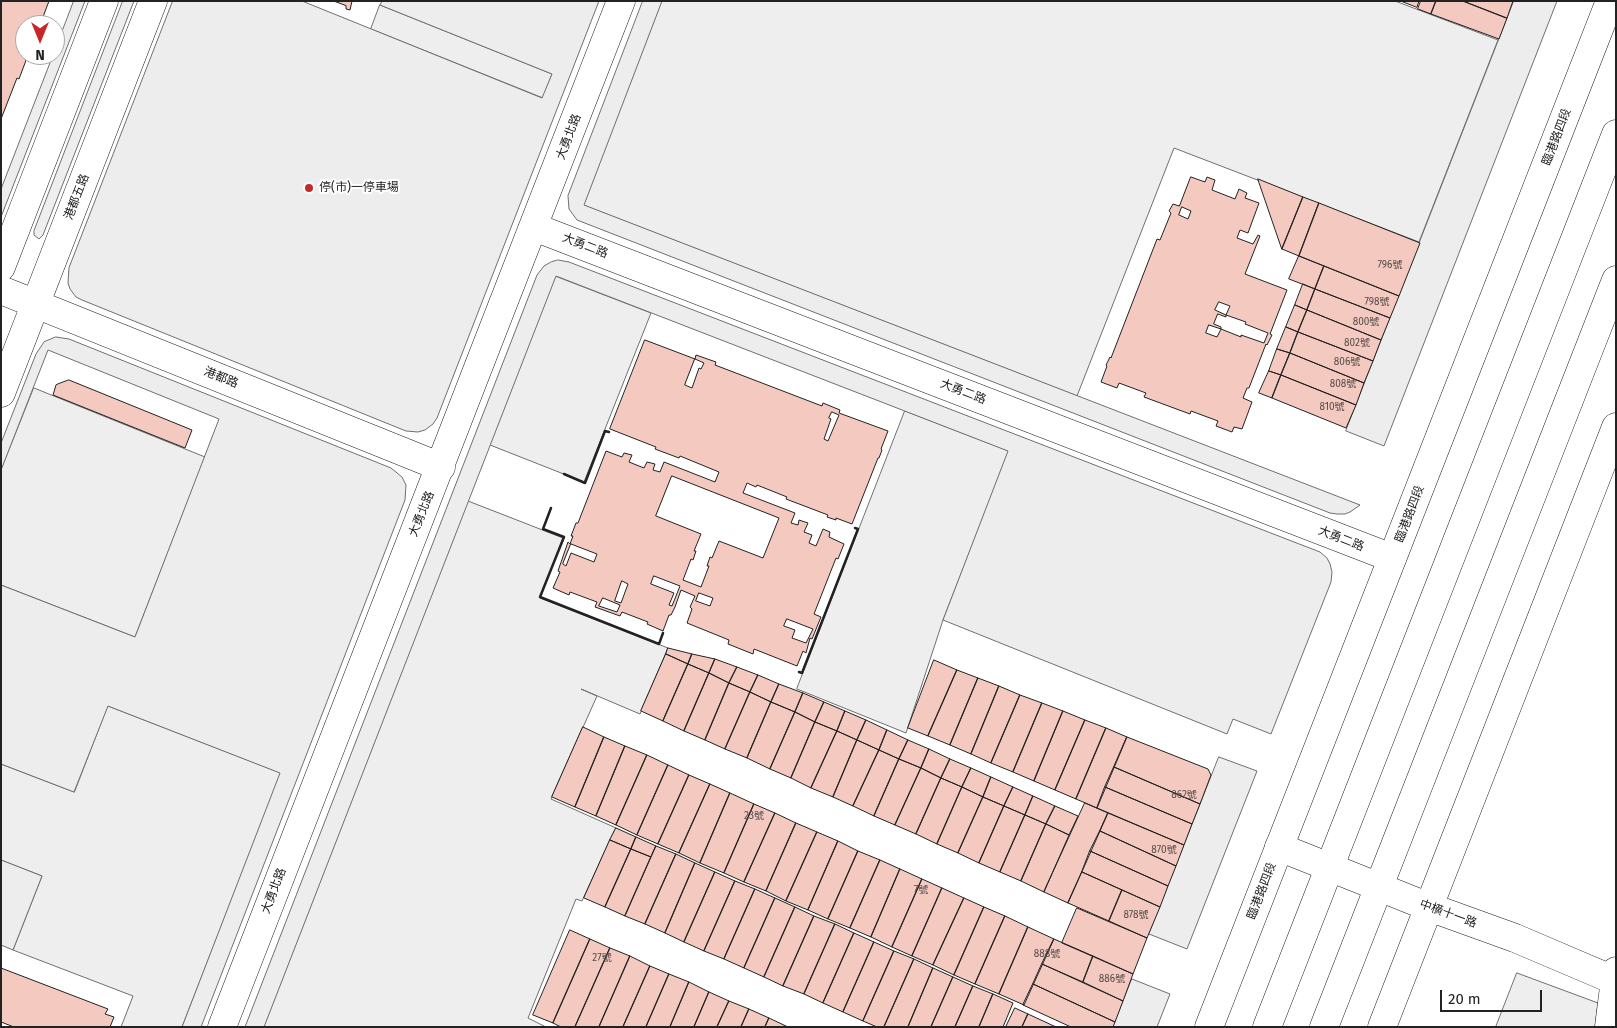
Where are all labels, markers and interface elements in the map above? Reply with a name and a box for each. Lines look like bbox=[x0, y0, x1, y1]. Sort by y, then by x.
north arrow bbox=[15, 15, 65, 65]
text: N bbox=[35, 46, 45, 63]
street label: 臨港路四段 bbox=[1540, 106, 1574, 168]
street label: 大勇北路 bbox=[554, 112, 584, 162]
street label: 港都五路 bbox=[62, 172, 92, 222]
place label: 停(市)一停車場 bbox=[319, 181, 399, 195]
marker: 停(市)一停車場 bbox=[303, 182, 315, 194]
street label: 大勇二路 bbox=[560, 231, 610, 261]
house number: 796號 bbox=[1378, 259, 1402, 271]
house number: 798號 bbox=[1364, 296, 1390, 308]
house number: 800號 bbox=[1353, 316, 1379, 328]
house number: 802號 bbox=[1344, 337, 1370, 349]
house number: 806號 bbox=[1334, 356, 1360, 368]
street label: 港都路 bbox=[202, 365, 240, 391]
street label: 大勇二路 bbox=[938, 377, 988, 407]
house number: 808號 bbox=[1330, 378, 1356, 390]
house number: 810號 bbox=[1319, 401, 1345, 413]
street label: 臨港路四段 bbox=[1393, 483, 1427, 545]
street label: 大勇北路 bbox=[406, 489, 438, 539]
street label: 大勇二路 bbox=[1316, 524, 1366, 554]
house number: 862號 bbox=[1171, 789, 1197, 801]
house number: 23號 bbox=[744, 810, 764, 822]
house number: 870號 bbox=[1151, 844, 1177, 856]
street label: 臨港路四段 bbox=[1245, 860, 1279, 922]
street label: 大勇北路 bbox=[259, 866, 289, 916]
house number: 7號 bbox=[914, 884, 928, 896]
street label: 中橫十一路 bbox=[1417, 897, 1479, 931]
house number: 878號 bbox=[1123, 909, 1149, 921]
house number: 888號 bbox=[1034, 948, 1060, 960]
house number: 27號 bbox=[592, 952, 612, 964]
house number: 886號 bbox=[1099, 973, 1125, 985]
scale bar bbox=[1442, 980, 1544, 1012]
text: 20 m bbox=[1448, 990, 1481, 1008]

